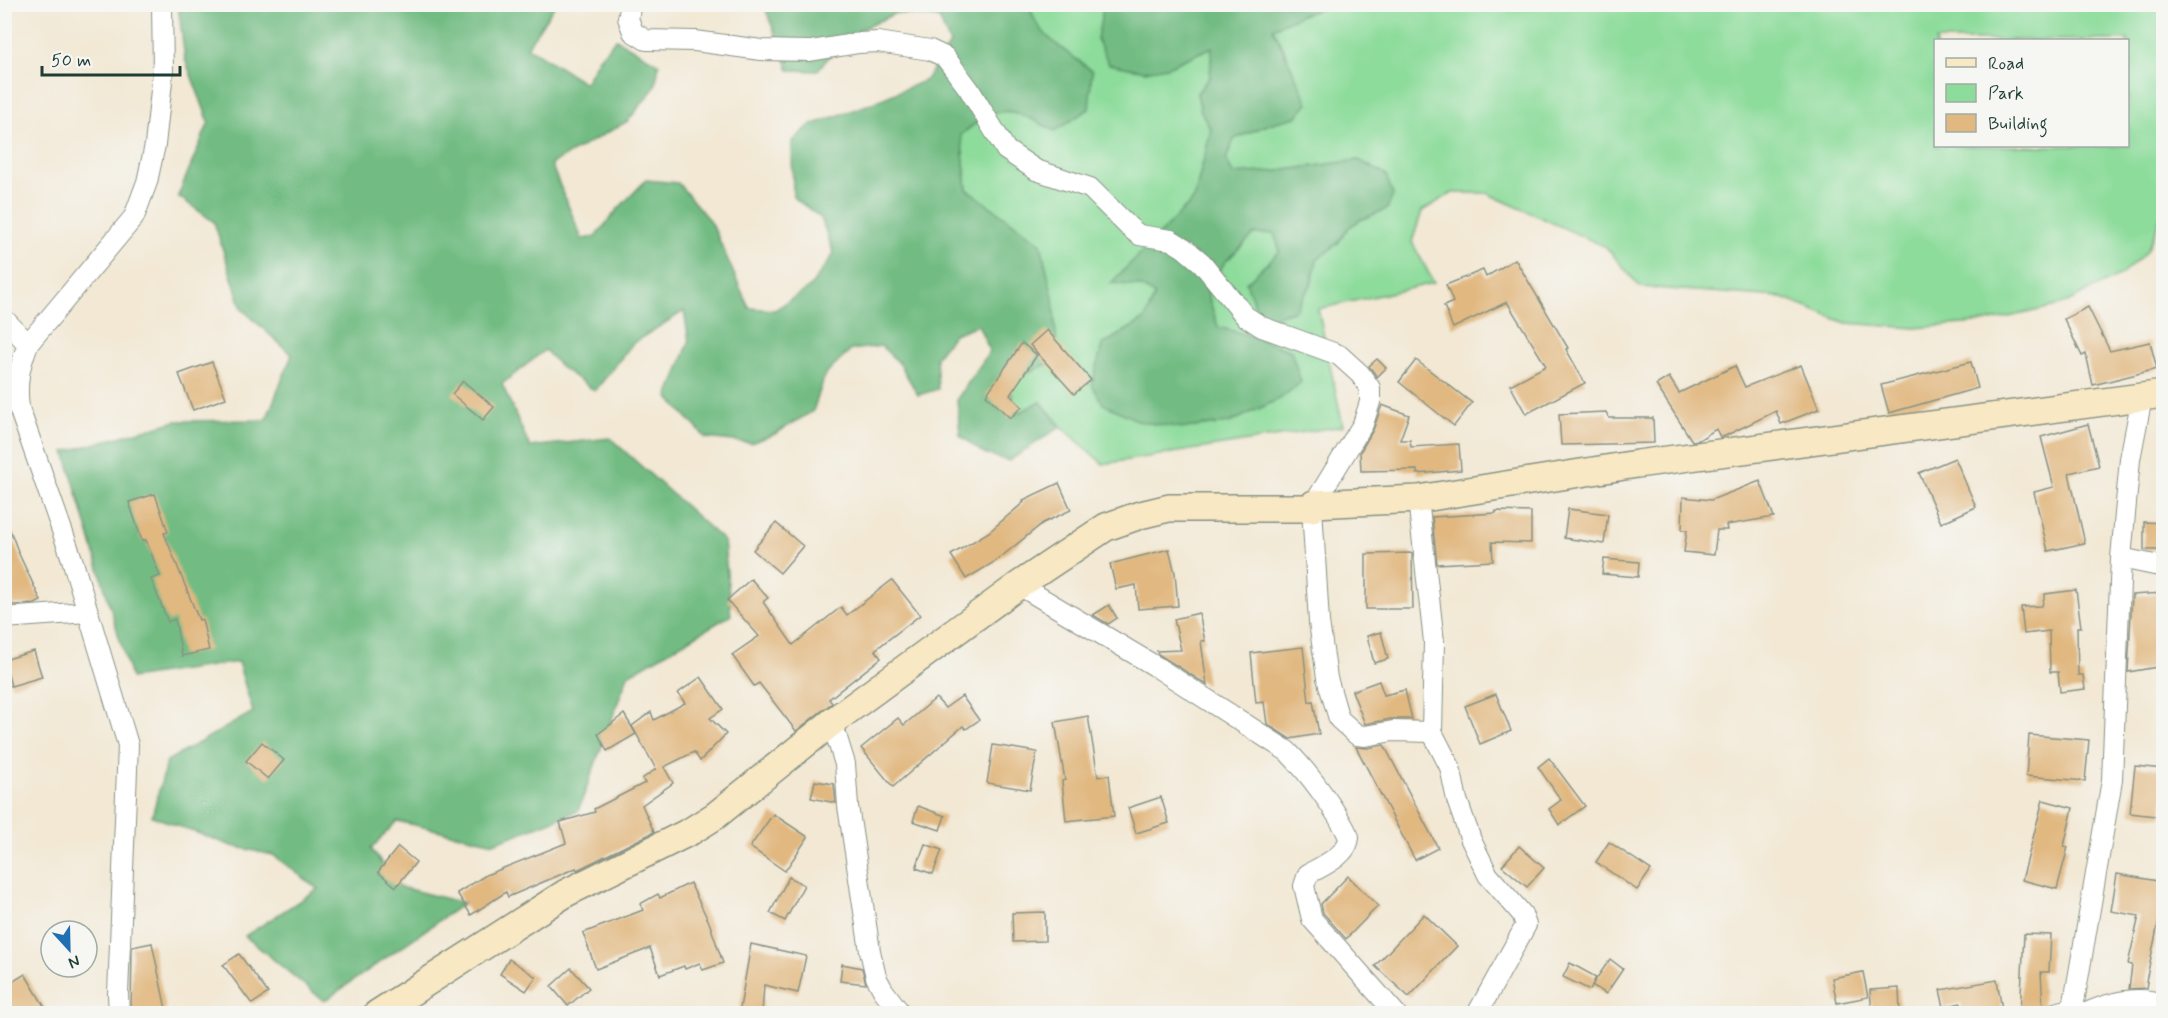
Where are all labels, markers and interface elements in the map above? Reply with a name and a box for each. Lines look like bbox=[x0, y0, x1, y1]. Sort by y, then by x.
scale bar bbox=[42, 39, 180, 77]
legend bbox=[1934, 39, 2129, 147]
text: 50 m bbox=[51, 49, 91, 73]
text: Road bbox=[1988, 52, 2024, 76]
text: Park bbox=[1988, 82, 2024, 106]
text: Building bbox=[1988, 112, 2048, 138]
north arrow bbox=[39, 919, 99, 979]
text: N bbox=[65, 950, 83, 973]

